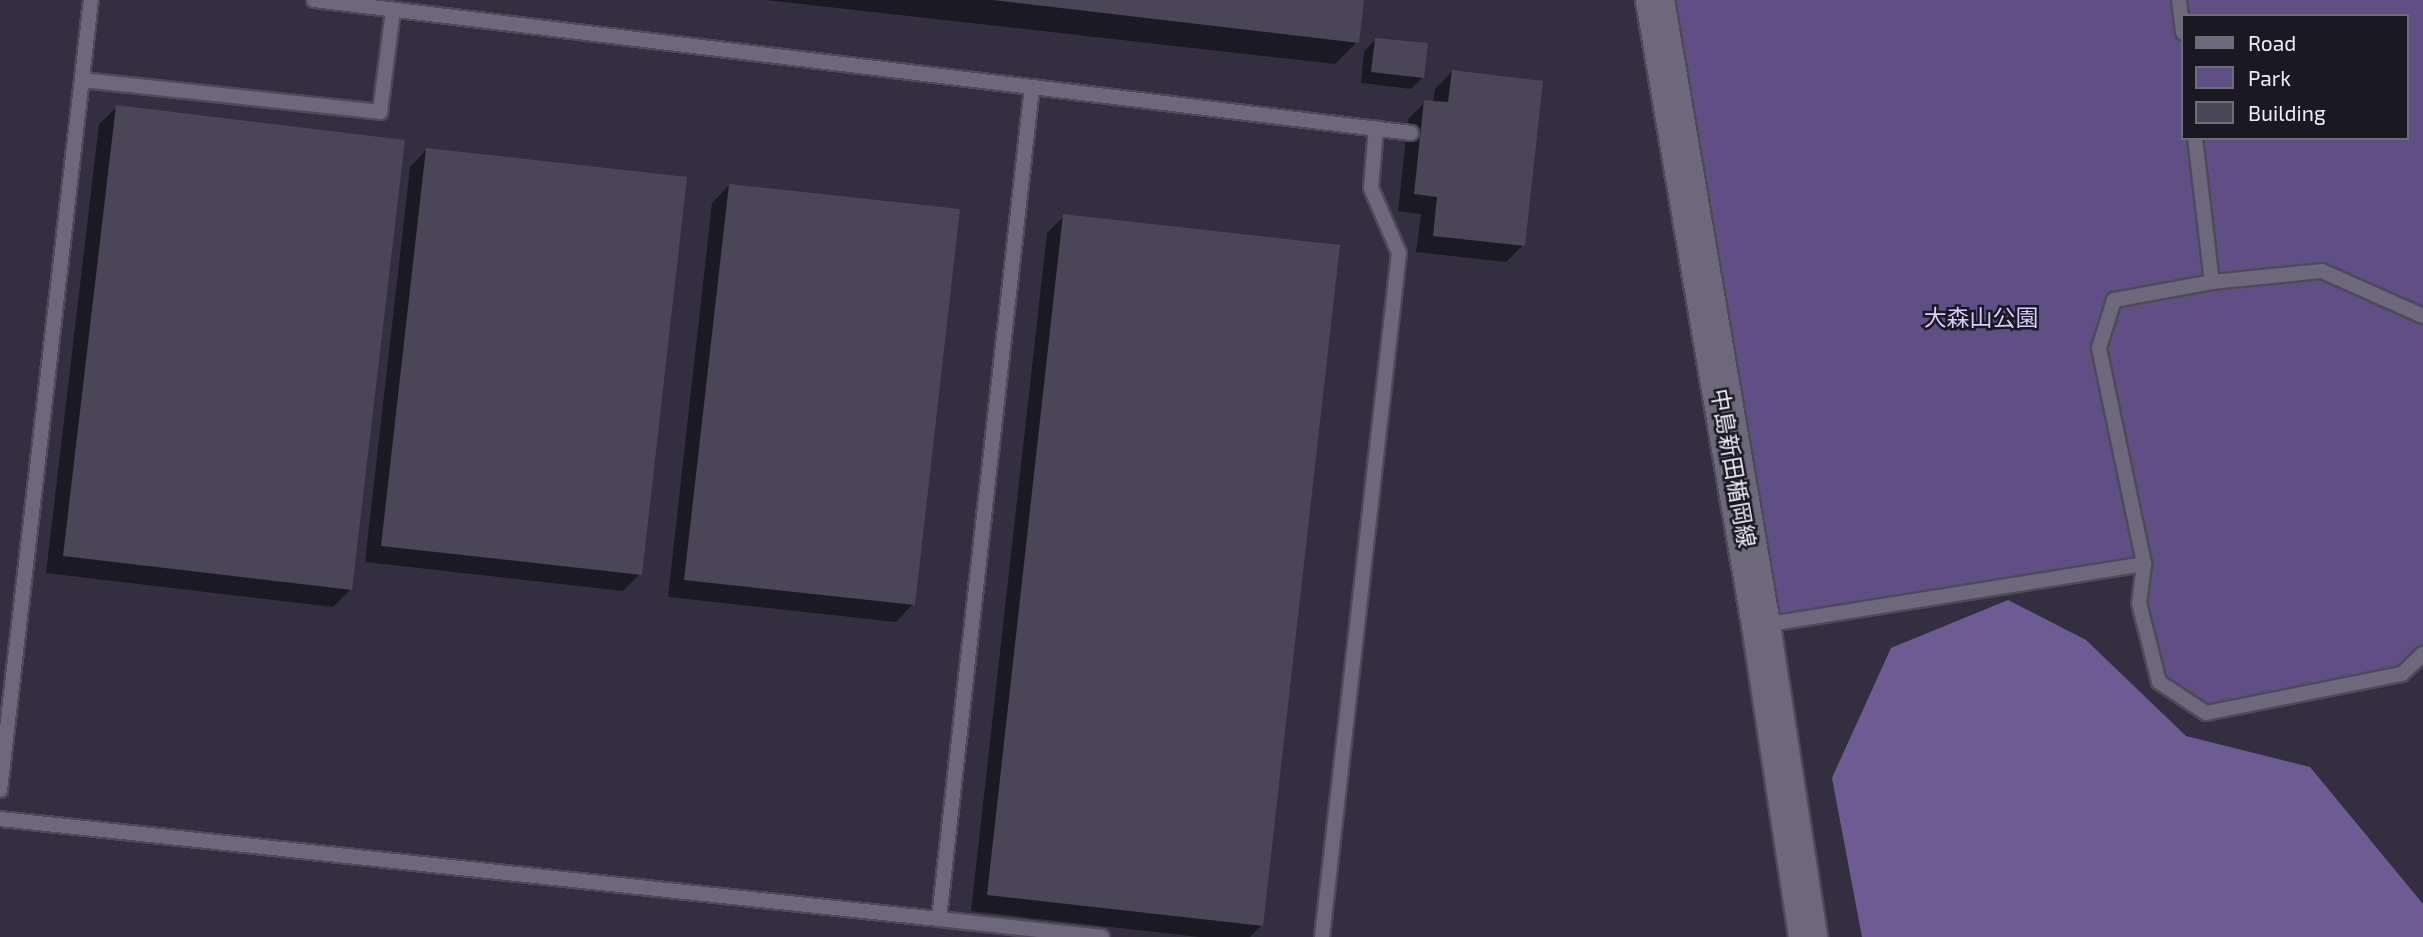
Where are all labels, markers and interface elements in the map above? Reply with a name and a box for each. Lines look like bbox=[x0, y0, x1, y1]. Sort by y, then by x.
legend bbox=[2182, 14, 2409, 140]
text: Road bbox=[2248, 30, 2296, 55]
text: Park bbox=[2248, 65, 2291, 90]
text: Building bbox=[2248, 100, 2326, 125]
park label: 大森山公園 bbox=[1924, 303, 2038, 331]
street label: 中島新田楯岡線 bbox=[1706, 386, 1762, 550]

